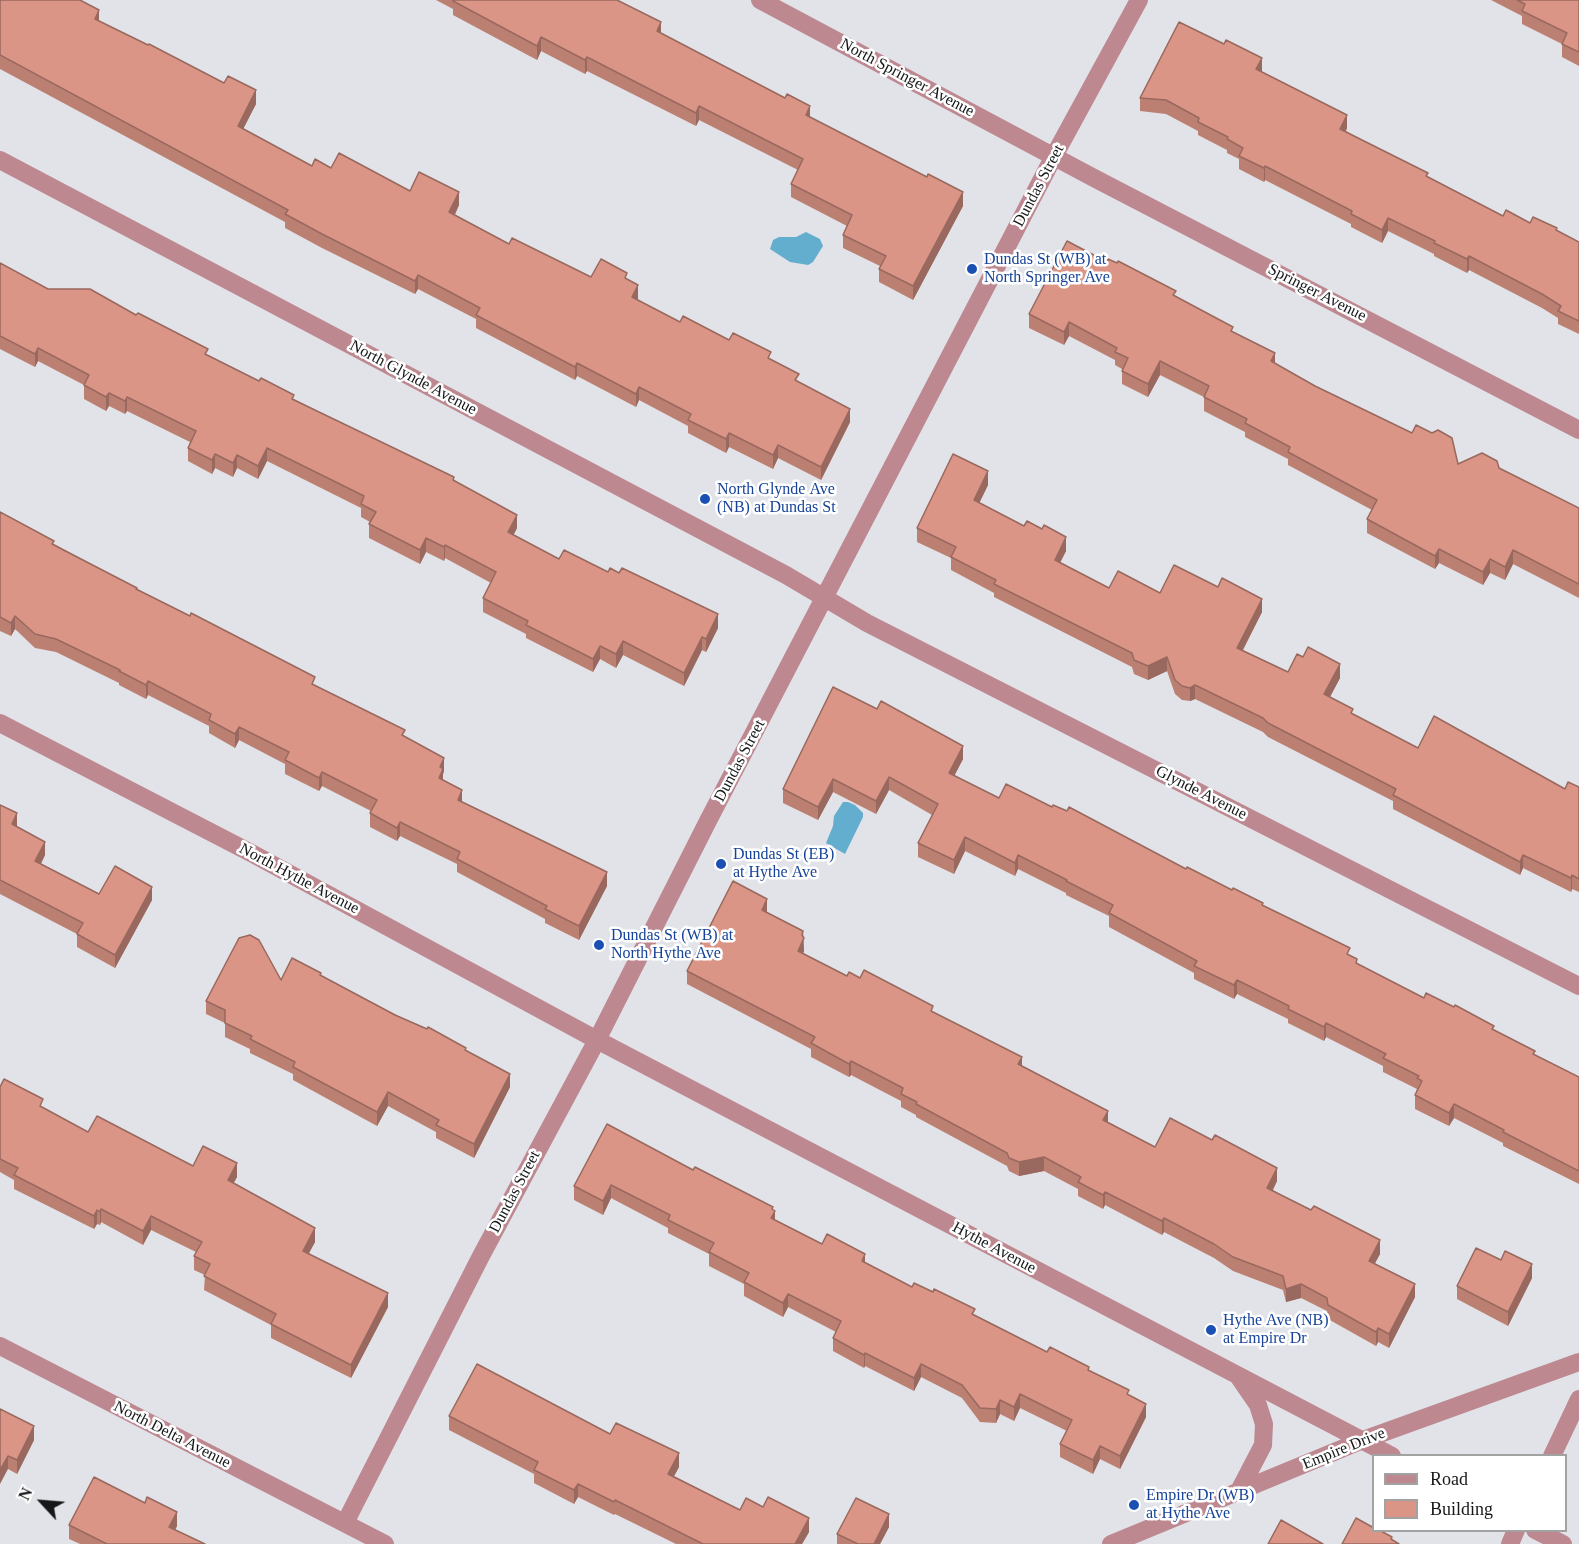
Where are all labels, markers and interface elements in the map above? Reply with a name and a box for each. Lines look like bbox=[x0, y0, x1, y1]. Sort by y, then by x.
street label: North Springer Avenue bbox=[837, 35, 977, 121]
street label: Dundas Street bbox=[1009, 142, 1069, 230]
place label: Dundas St (WB) at North Springer Ave bbox=[984, 250, 1110, 288]
street label: Springer Avenue bbox=[1265, 260, 1369, 326]
marker: Dundas St (WB) at North Springer Ave bbox=[965, 262, 979, 276]
street label: North Glynde Avenue bbox=[346, 336, 480, 420]
place label: North Glynde Ave (NB) at Dundas St bbox=[717, 480, 836, 518]
marker: North Glynde Ave (NB) at Dundas St bbox=[698, 492, 712, 506]
street label: Dundas Street bbox=[710, 717, 770, 805]
street label: Glynde Avenue bbox=[1152, 762, 1250, 824]
street label: North Hythe Avenue bbox=[236, 839, 362, 919]
place label: Dundas St (EB) at Hythe Ave bbox=[733, 845, 834, 883]
marker: Dundas St (EB) at Hythe Ave bbox=[714, 857, 728, 871]
place label: Dundas St (WB) at North Hythe Ave bbox=[611, 926, 733, 964]
marker: Dundas St (WB) at North Hythe Ave bbox=[592, 938, 606, 952]
street label: Dundas Street bbox=[485, 1148, 545, 1236]
street label: Hythe Avenue bbox=[949, 1218, 1039, 1278]
place label: Hythe Ave (NB) at Empire Dr bbox=[1223, 1311, 1328, 1349]
marker: Hythe Ave (NB) at Empire Dr bbox=[1204, 1323, 1218, 1337]
street label: North Delta Avenue bbox=[110, 1397, 234, 1473]
street label: Empire Drive bbox=[1300, 1424, 1388, 1474]
legend bbox=[1372, 1454, 1567, 1532]
text: Road bbox=[1430, 1469, 1468, 1489]
north arrow bbox=[12, 1472, 72, 1532]
text: N bbox=[15, 1485, 36, 1503]
place label: Empire Dr (WB) at Hythe Ave bbox=[1146, 1486, 1254, 1524]
marker: Empire Dr (WB) at Hythe Ave bbox=[1127, 1498, 1141, 1512]
text: Building bbox=[1430, 1499, 1493, 1519]

